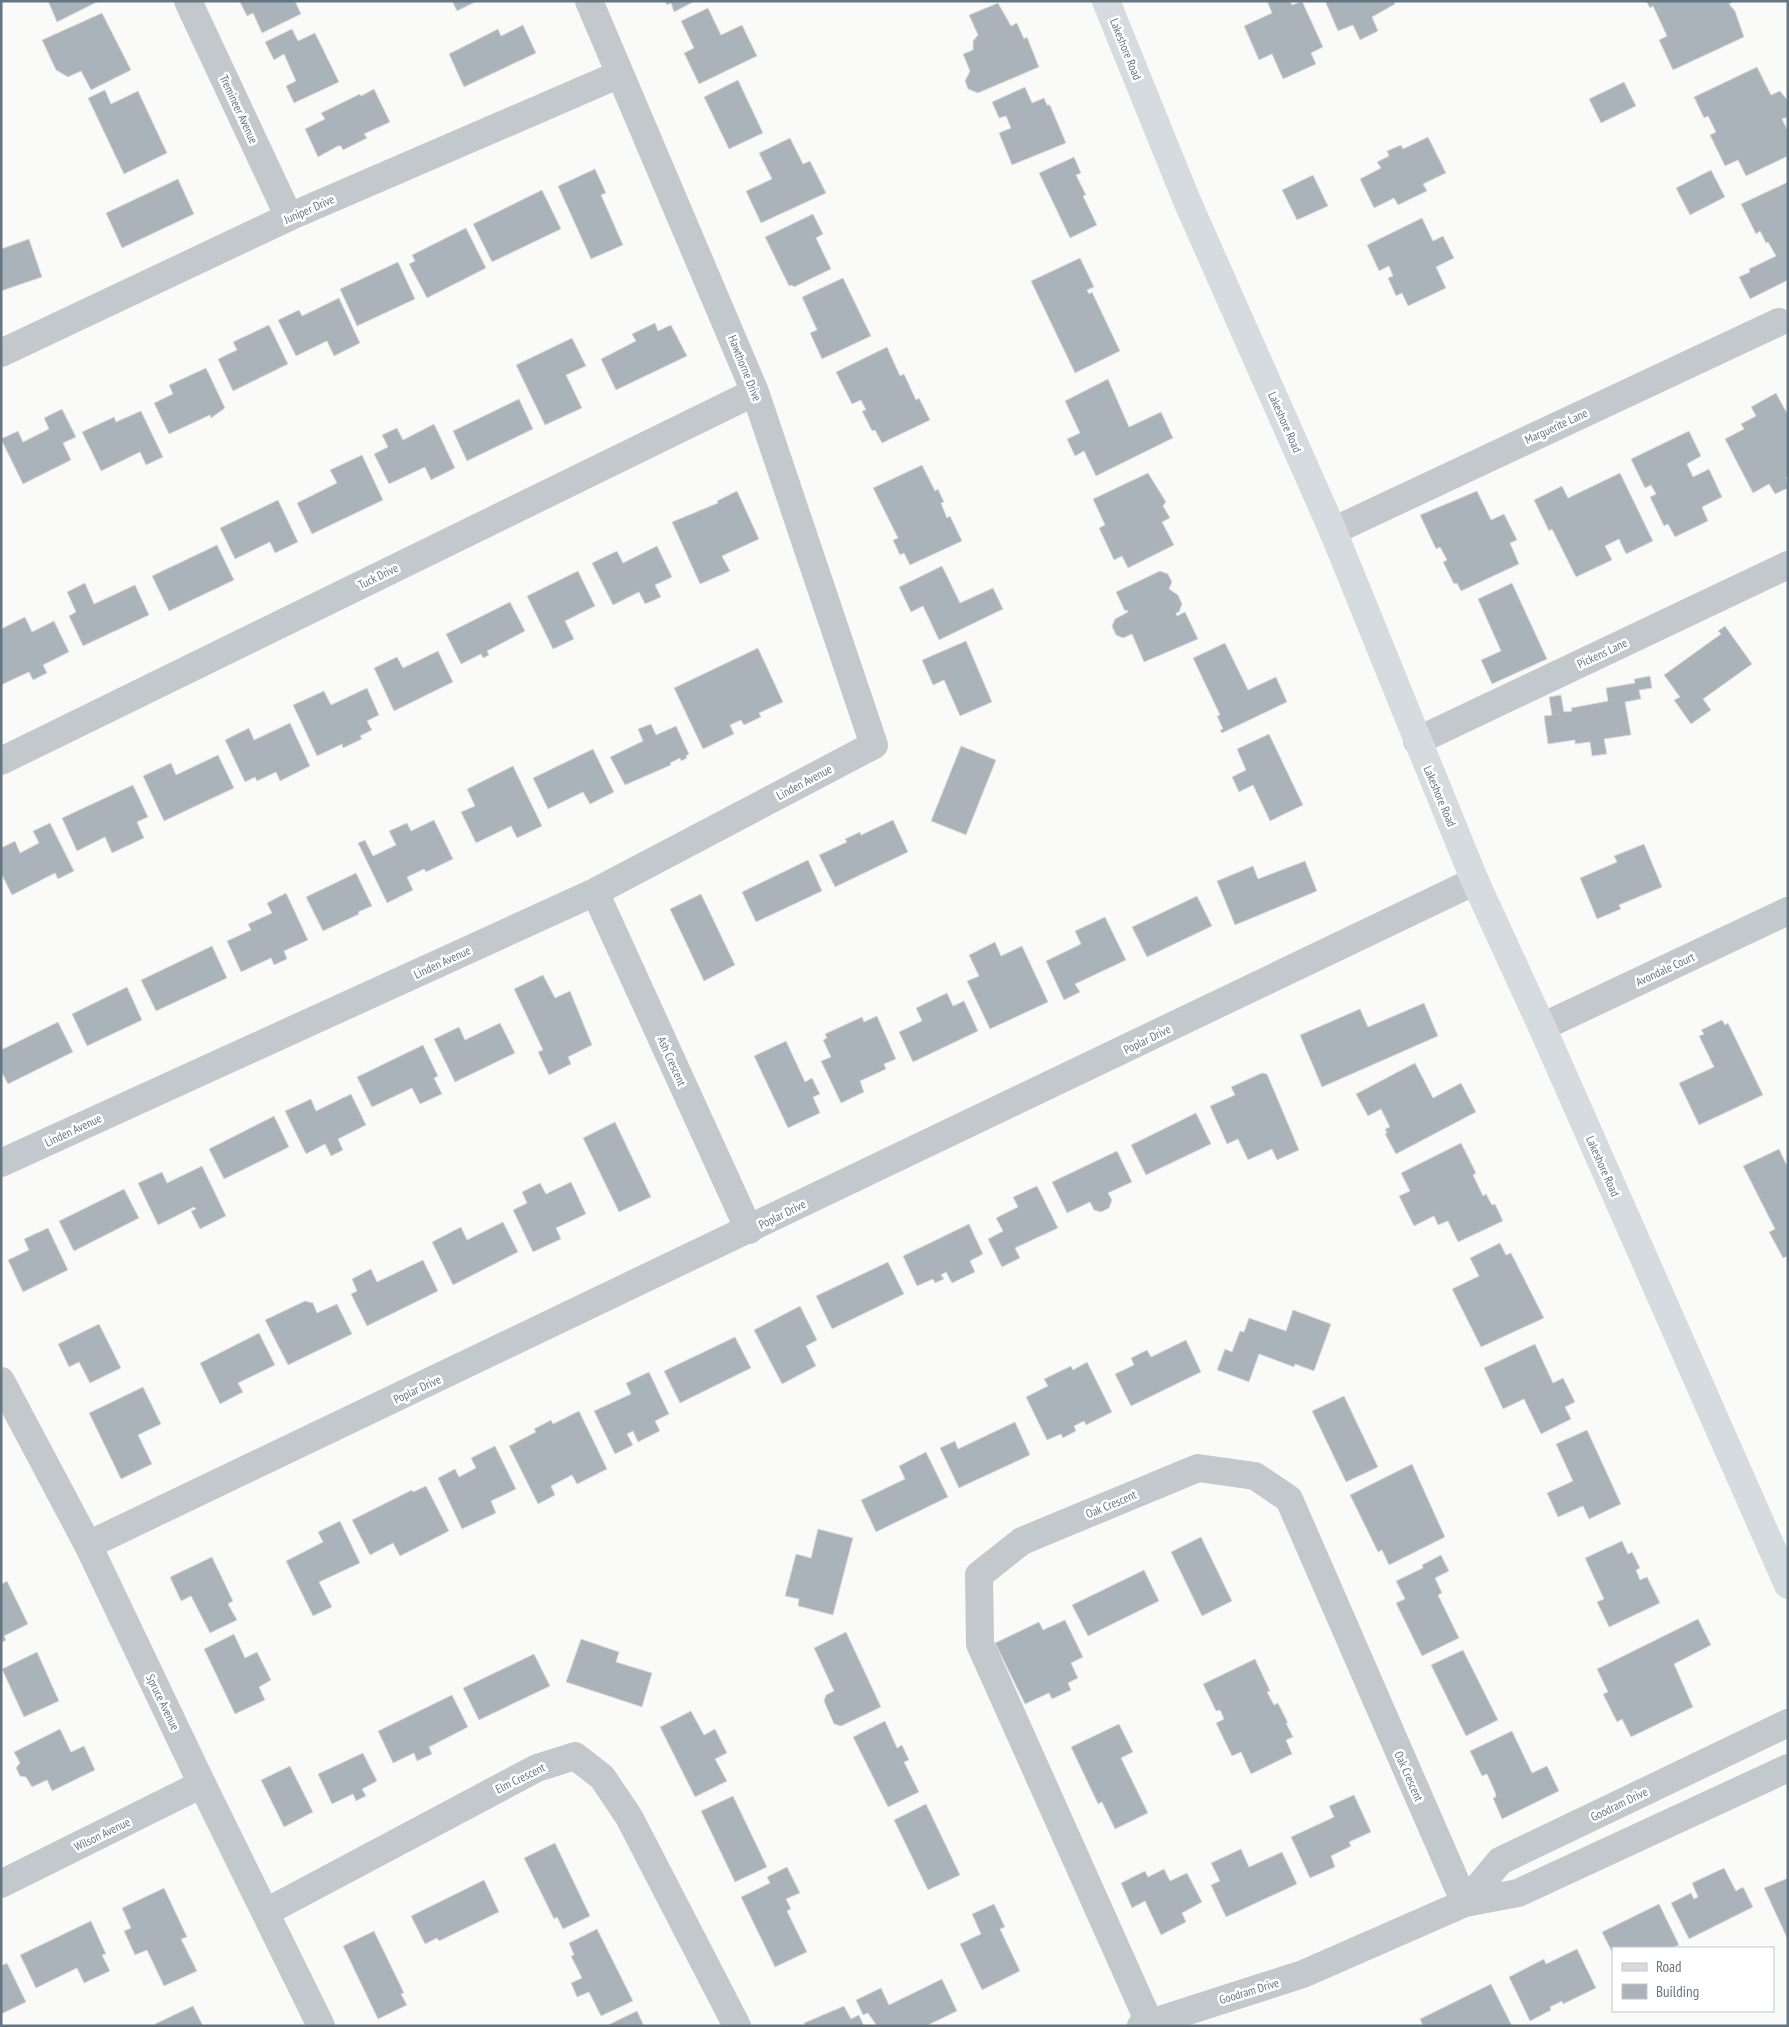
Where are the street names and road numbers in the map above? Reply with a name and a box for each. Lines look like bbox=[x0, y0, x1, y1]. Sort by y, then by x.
street label: Lakeshore Road bbox=[1107, 16, 1145, 82]
street label: Tremineer Avenue bbox=[217, 72, 261, 146]
street label: Juniper Drive bbox=[280, 191, 337, 227]
street label: Hawthorne Drive bbox=[725, 333, 765, 403]
street label: Lakeshore Road bbox=[1265, 389, 1305, 455]
street label: Marguerite Lane bbox=[1522, 405, 1590, 447]
street label: Tuck Drive bbox=[356, 560, 400, 592]
street label: Pickens Lane bbox=[1575, 635, 1629, 671]
street label: Linden Avenue bbox=[774, 761, 834, 803]
street label: Lakeshore Road bbox=[1420, 763, 1460, 829]
street label: Linden Avenue bbox=[411, 942, 473, 982]
street label: Avondale Court bbox=[1633, 949, 1697, 989]
street label: Poplar Drive bbox=[1121, 1021, 1173, 1057]
street label: Ash Crescent bbox=[654, 1034, 690, 1089]
street label: Linden Avenue bbox=[42, 1110, 104, 1150]
street label: Lakeshore Road bbox=[1583, 1133, 1623, 1199]
street label: Poplar Drive bbox=[756, 1196, 808, 1232]
street label: Poplar Drive bbox=[391, 1371, 443, 1407]
street label: Oak Crescent bbox=[1083, 1486, 1139, 1521]
street label: Spruce Avenue bbox=[143, 1672, 183, 1732]
street label: Oak Crescent bbox=[1391, 1748, 1427, 1804]
street label: Elm Crescent bbox=[493, 1759, 548, 1796]
street label: Goodram Drive bbox=[1588, 1784, 1650, 1824]
street label: Wilson Avenue bbox=[72, 1814, 133, 1854]
street label: Goodram Drive bbox=[1217, 1975, 1281, 2007]

